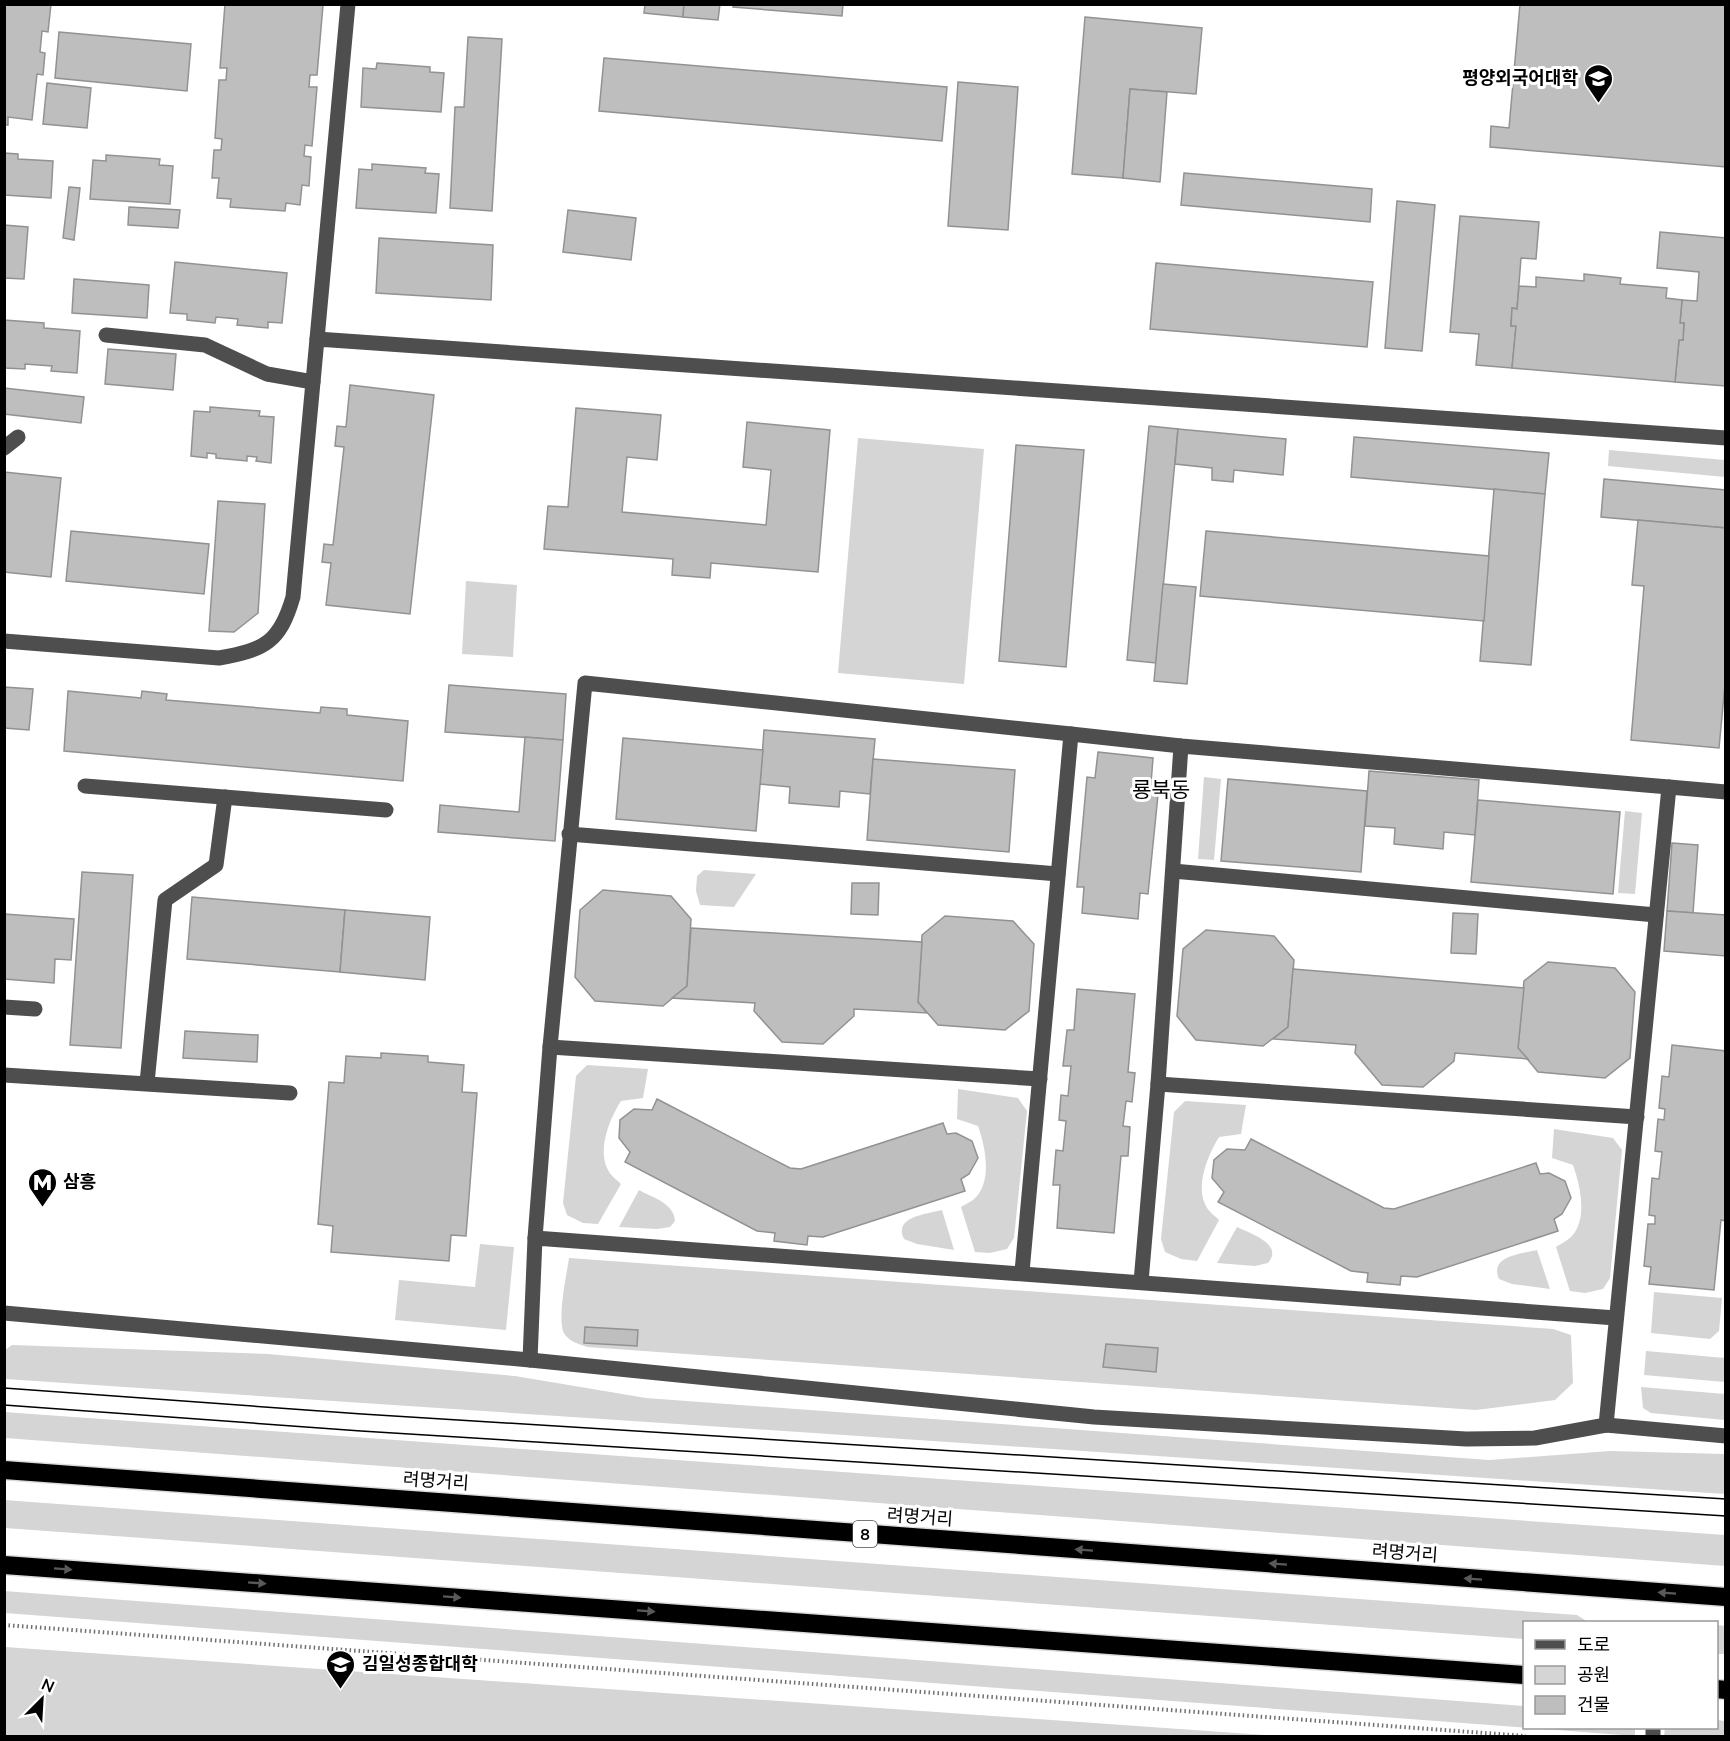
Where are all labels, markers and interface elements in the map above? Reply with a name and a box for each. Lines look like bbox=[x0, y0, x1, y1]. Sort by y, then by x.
school or university icon: 평양외국어대학 bbox=[1583, 62, 1615, 104]
place label: 평양외국어대학 bbox=[1462, 66, 1578, 90]
district label: 룡북동 bbox=[1132, 776, 1190, 804]
metro station icon: 삼흥 bbox=[26, 1166, 58, 1208]
place label: 삼흥 bbox=[63, 1170, 96, 1194]
street label: 려명거리 bbox=[402, 1467, 470, 1495]
street label: 려명거리 bbox=[886, 1503, 954, 1531]
road number: 8 bbox=[853, 1521, 877, 1547]
street label: 려명거리 bbox=[1371, 1539, 1439, 1567]
one-way arrow bbox=[1074, 1545, 1093, 1555]
one-way arrow bbox=[1269, 1559, 1288, 1569]
one-way arrow bbox=[53, 1564, 72, 1574]
one-way arrow bbox=[1463, 1574, 1482, 1583]
one-way arrow bbox=[248, 1578, 267, 1588]
one-way arrow bbox=[1658, 1588, 1677, 1598]
one-way arrow bbox=[442, 1592, 461, 1602]
one-way arrow bbox=[637, 1607, 656, 1616]
legend bbox=[1523, 1621, 1718, 1729]
text: 도로 bbox=[1577, 1633, 1610, 1657]
school or university icon: 김일성종합대학 bbox=[325, 1648, 357, 1690]
place label: 김일성종합대학 bbox=[362, 1652, 478, 1676]
text: 공원 bbox=[1577, 1663, 1610, 1687]
north arrow bbox=[12, 1669, 72, 1729]
text: N bbox=[38, 1674, 58, 1699]
text: 건물 bbox=[1577, 1693, 1610, 1717]

